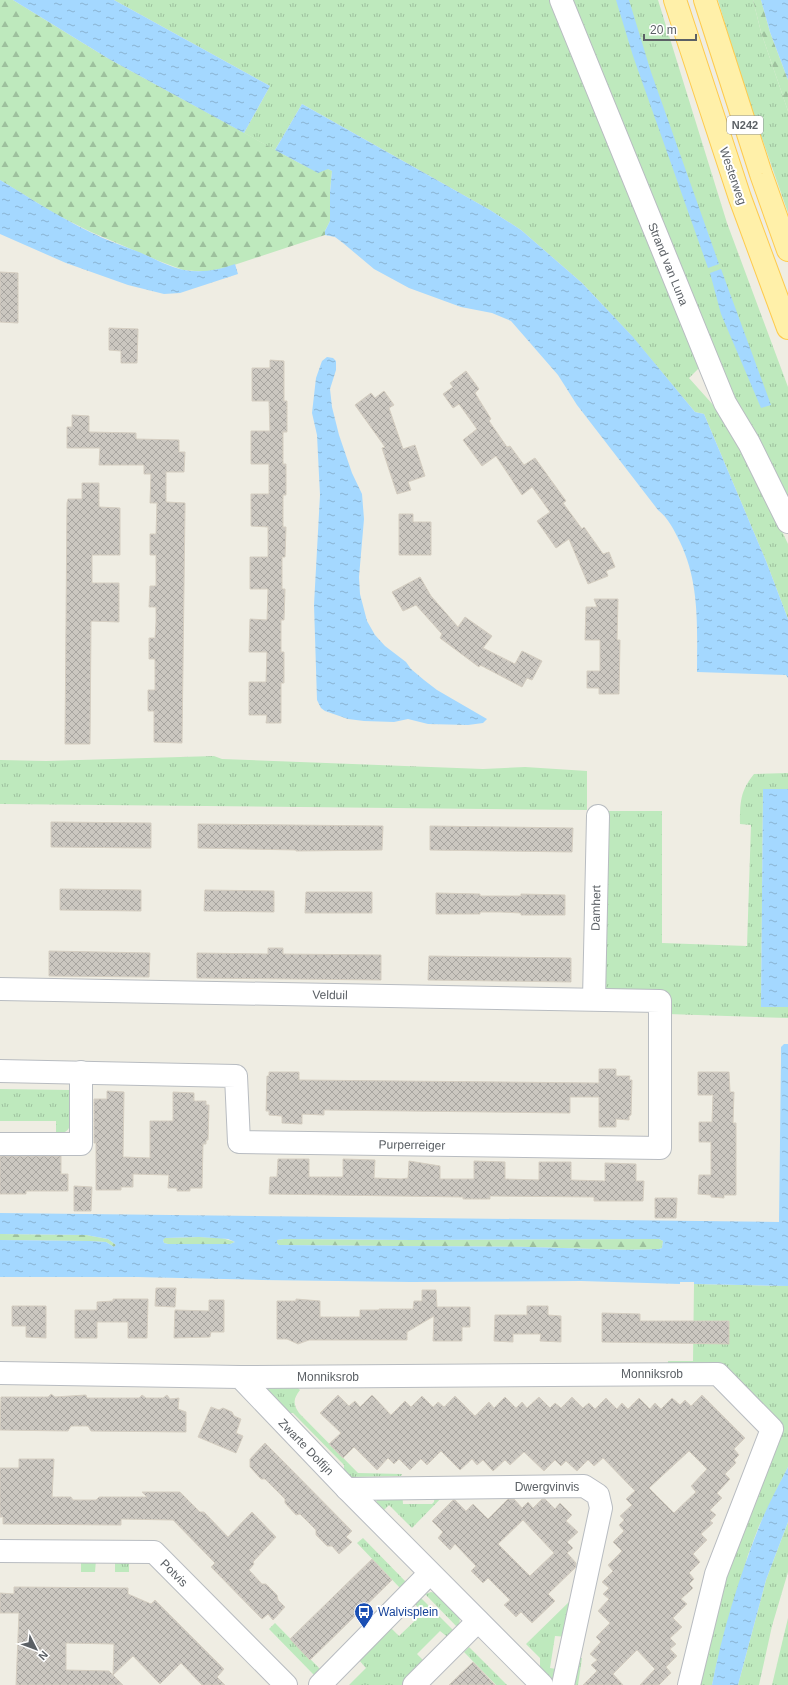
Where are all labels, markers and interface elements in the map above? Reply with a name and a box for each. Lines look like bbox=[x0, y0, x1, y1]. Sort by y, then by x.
scale bar bbox=[644, 16, 696, 42]
text: 20 m bbox=[650, 23, 677, 37]
road number: N242 bbox=[727, 116, 763, 134]
street label: Westerweg bbox=[717, 145, 749, 207]
street label: Strand van Luna bbox=[645, 221, 691, 308]
street label: Damhert bbox=[589, 884, 603, 931]
street label: Velduil bbox=[312, 988, 348, 1002]
street label: Purperreiger bbox=[379, 1137, 445, 1153]
street label: Monniksrob bbox=[621, 1367, 683, 1381]
street label: Monniksrob bbox=[297, 1370, 359, 1384]
street label: Zwarte Dolfijn bbox=[275, 1416, 337, 1478]
street label: Dwergvinvis bbox=[515, 1480, 579, 1494]
street label: Potvis bbox=[157, 1556, 191, 1590]
bus stop icon: Walvisplein bbox=[353, 1601, 375, 1629]
place label: Walvisplein bbox=[378, 1605, 438, 1619]
north arrow bbox=[16, 1629, 56, 1669]
text: N bbox=[36, 1649, 51, 1663]

